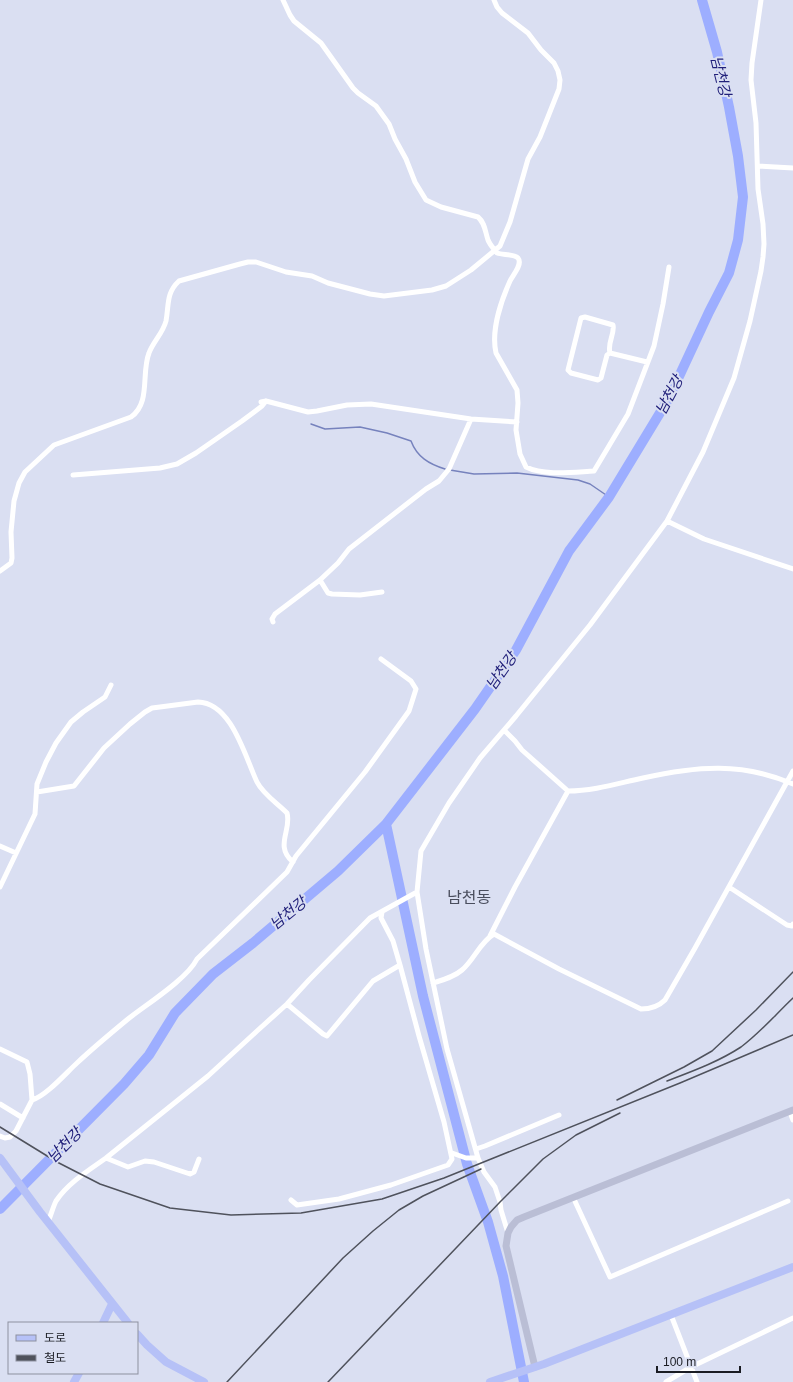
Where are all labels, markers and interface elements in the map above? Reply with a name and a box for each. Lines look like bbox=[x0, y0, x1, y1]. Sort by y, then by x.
water label: 남천강 bbox=[708, 54, 735, 100]
water label: 남천강 bbox=[652, 371, 687, 417]
water label: 남천강 bbox=[482, 647, 521, 693]
district label: 남천동 bbox=[447, 889, 491, 906]
water label: 남천강 bbox=[267, 892, 311, 933]
water label: 남천강 bbox=[43, 1123, 86, 1166]
legend bbox=[8, 1322, 138, 1374]
text: 도로 bbox=[44, 1331, 66, 1345]
scale bar bbox=[657, 1348, 740, 1374]
text: 철도 bbox=[44, 1351, 66, 1365]
text: 100 m bbox=[663, 1355, 696, 1369]

